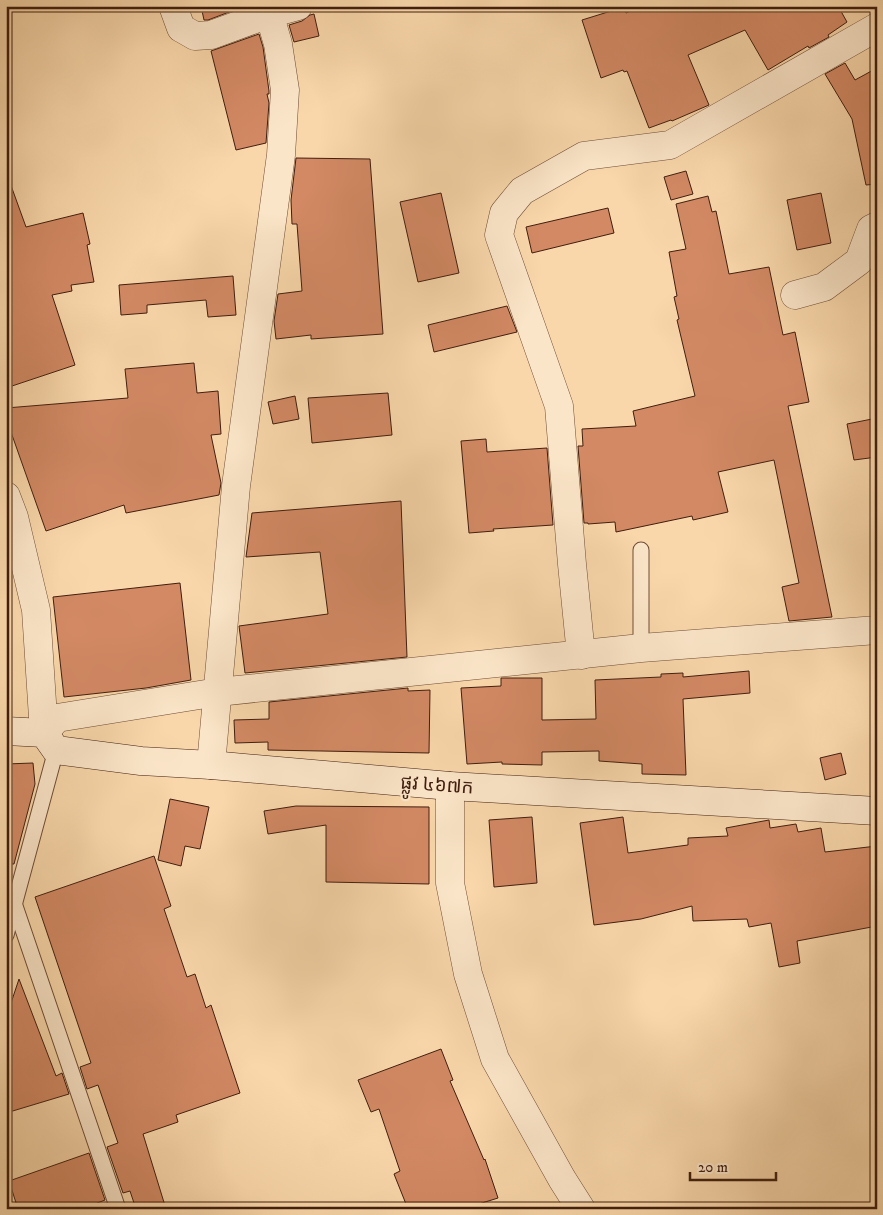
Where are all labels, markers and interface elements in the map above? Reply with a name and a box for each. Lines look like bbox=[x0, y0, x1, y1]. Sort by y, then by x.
street label: ផ្លូវ ៤៦៧ក bbox=[399, 771, 474, 804]
scale bar bbox=[690, 1150, 777, 1182]
text: 20 m bbox=[698, 1158, 728, 1177]

